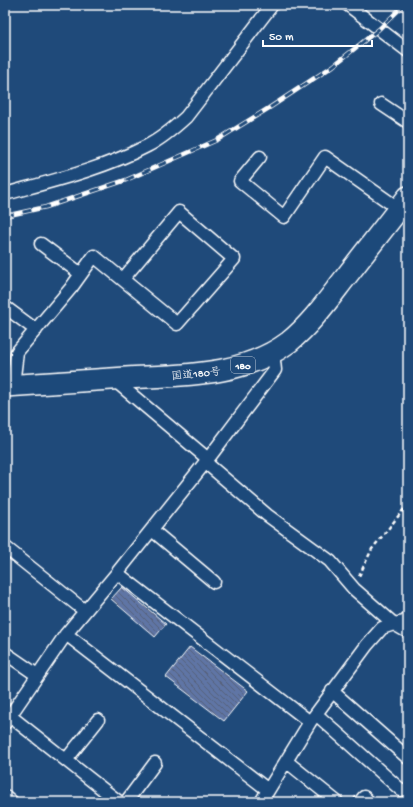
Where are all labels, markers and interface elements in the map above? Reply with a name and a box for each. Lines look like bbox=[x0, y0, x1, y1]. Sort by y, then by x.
scale bar bbox=[263, 22, 372, 48]
text: 50 m bbox=[269, 31, 294, 45]
road number: 180 bbox=[231, 357, 255, 373]
street label: 国道180号 bbox=[171, 365, 222, 384]

